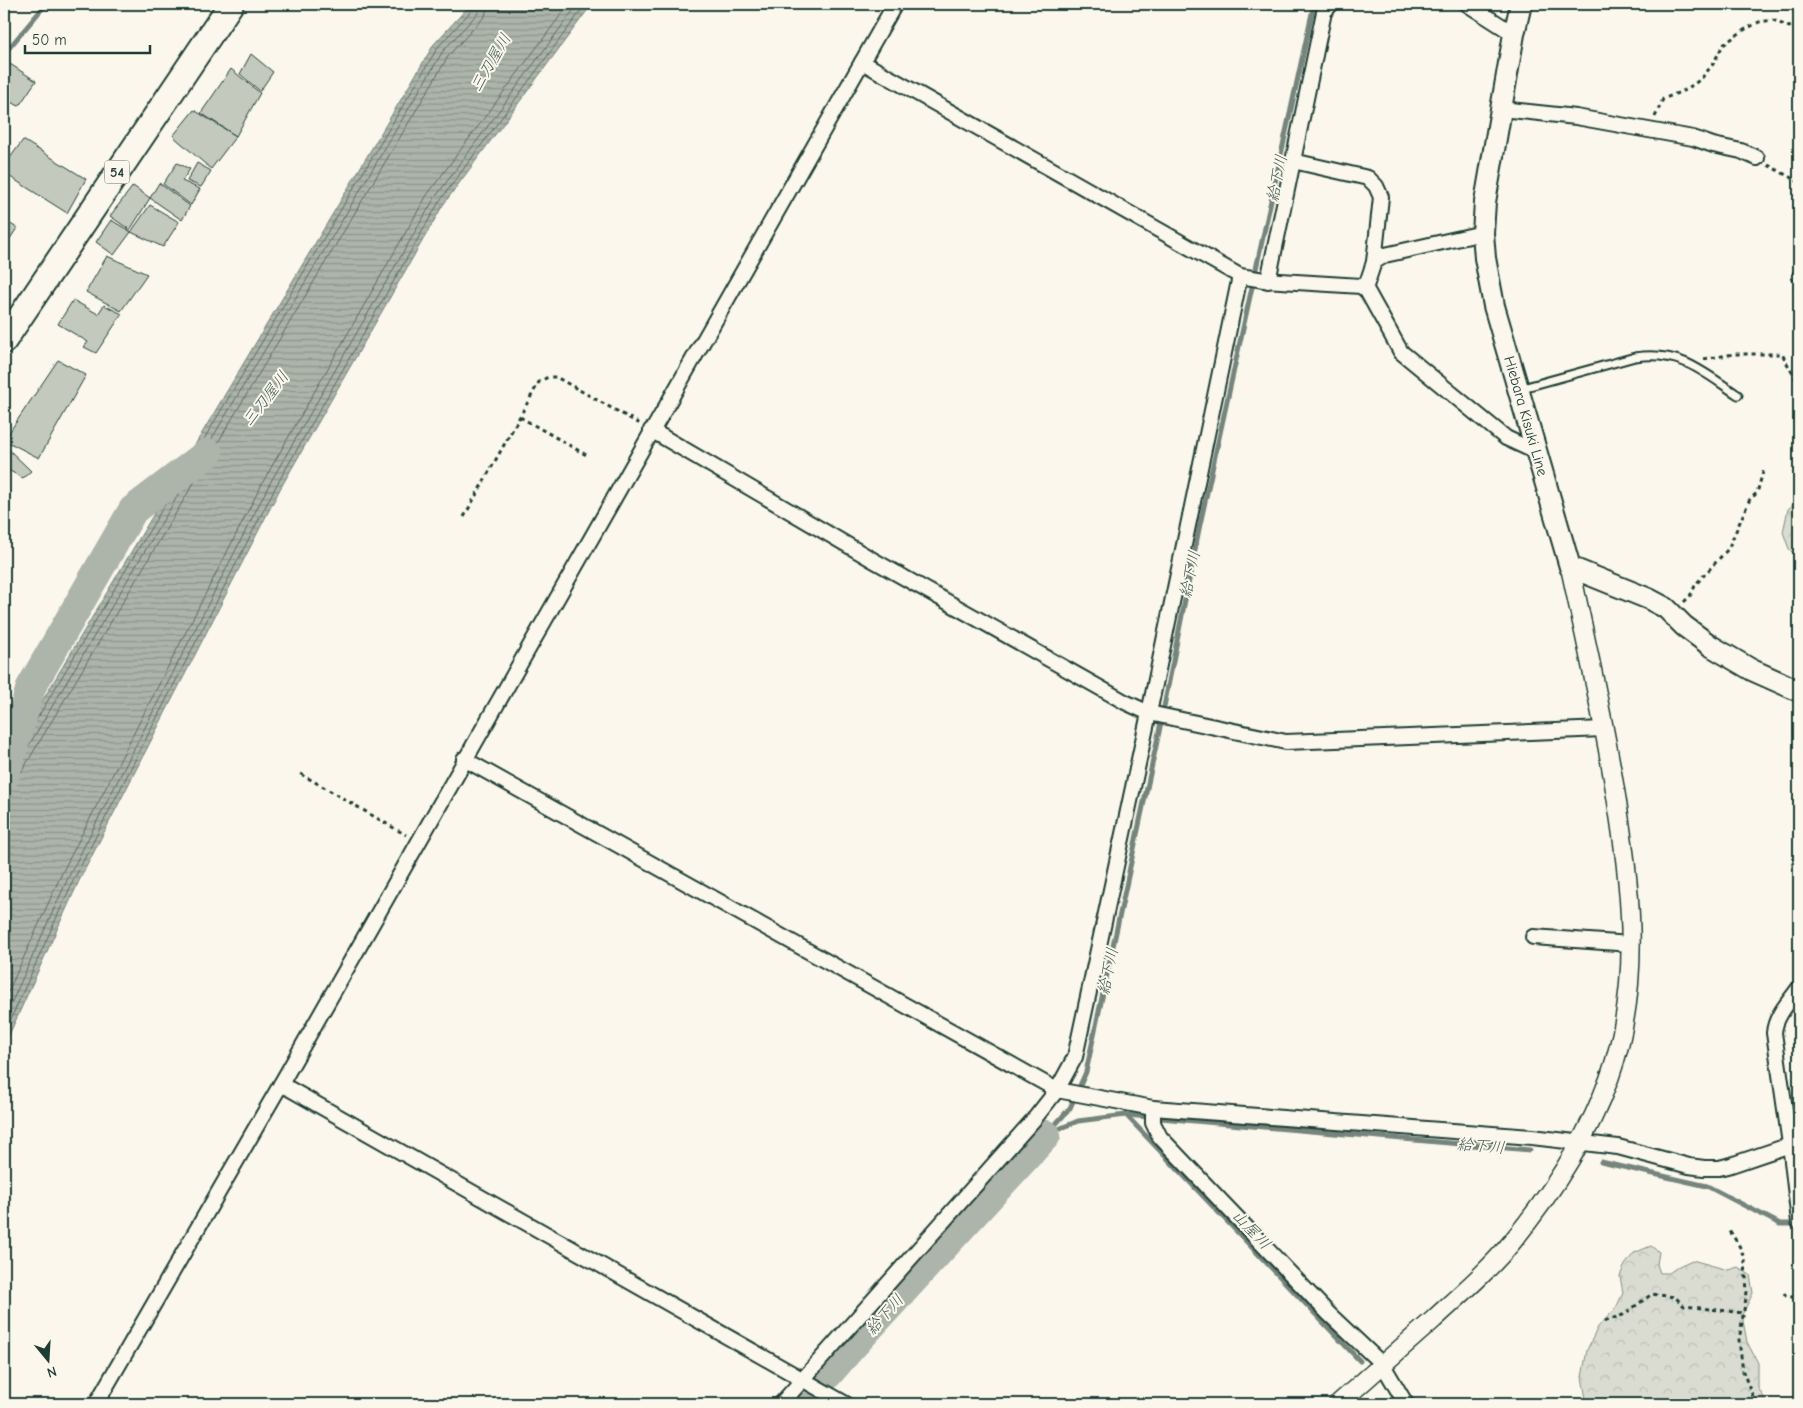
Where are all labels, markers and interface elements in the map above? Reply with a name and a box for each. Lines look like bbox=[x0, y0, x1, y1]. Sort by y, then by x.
scale bar bbox=[25, 22, 150, 54]
water label: 三刀屋川 bbox=[467, 30, 515, 95]
text: 50 m bbox=[32, 31, 67, 49]
water label: 給下川 bbox=[1263, 153, 1291, 204]
road number: 54 bbox=[104, 160, 130, 183]
street label: Hiebara Kisuki Line bbox=[1500, 354, 1552, 479]
water label: 三刀屋川 bbox=[239, 368, 293, 429]
water label: 給下川 bbox=[1176, 549, 1204, 600]
water label: 給下川 bbox=[1094, 946, 1122, 997]
water label: 給下川 bbox=[1456, 1135, 1506, 1157]
water label: 山屋川 bbox=[1228, 1206, 1274, 1253]
water label: 給下川 bbox=[862, 1291, 907, 1339]
north arrow bbox=[22, 1336, 72, 1386]
text: N bbox=[45, 1362, 59, 1381]

